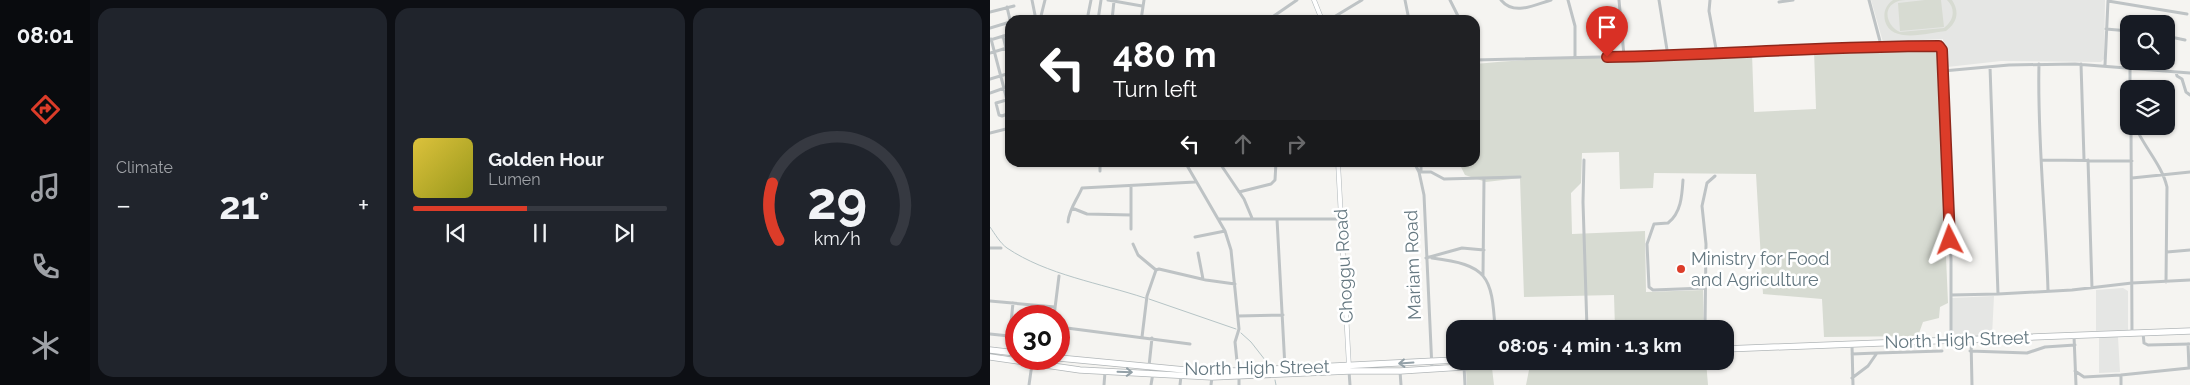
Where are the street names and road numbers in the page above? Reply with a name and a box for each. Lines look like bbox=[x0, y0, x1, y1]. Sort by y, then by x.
street label: Choggu Road bbox=[1330, 208, 1357, 324]
street label: Mariam Road bbox=[1400, 210, 1425, 320]
street label: North High Street bbox=[1884, 326, 2030, 353]
street label: North High Street bbox=[1184, 356, 1330, 379]

